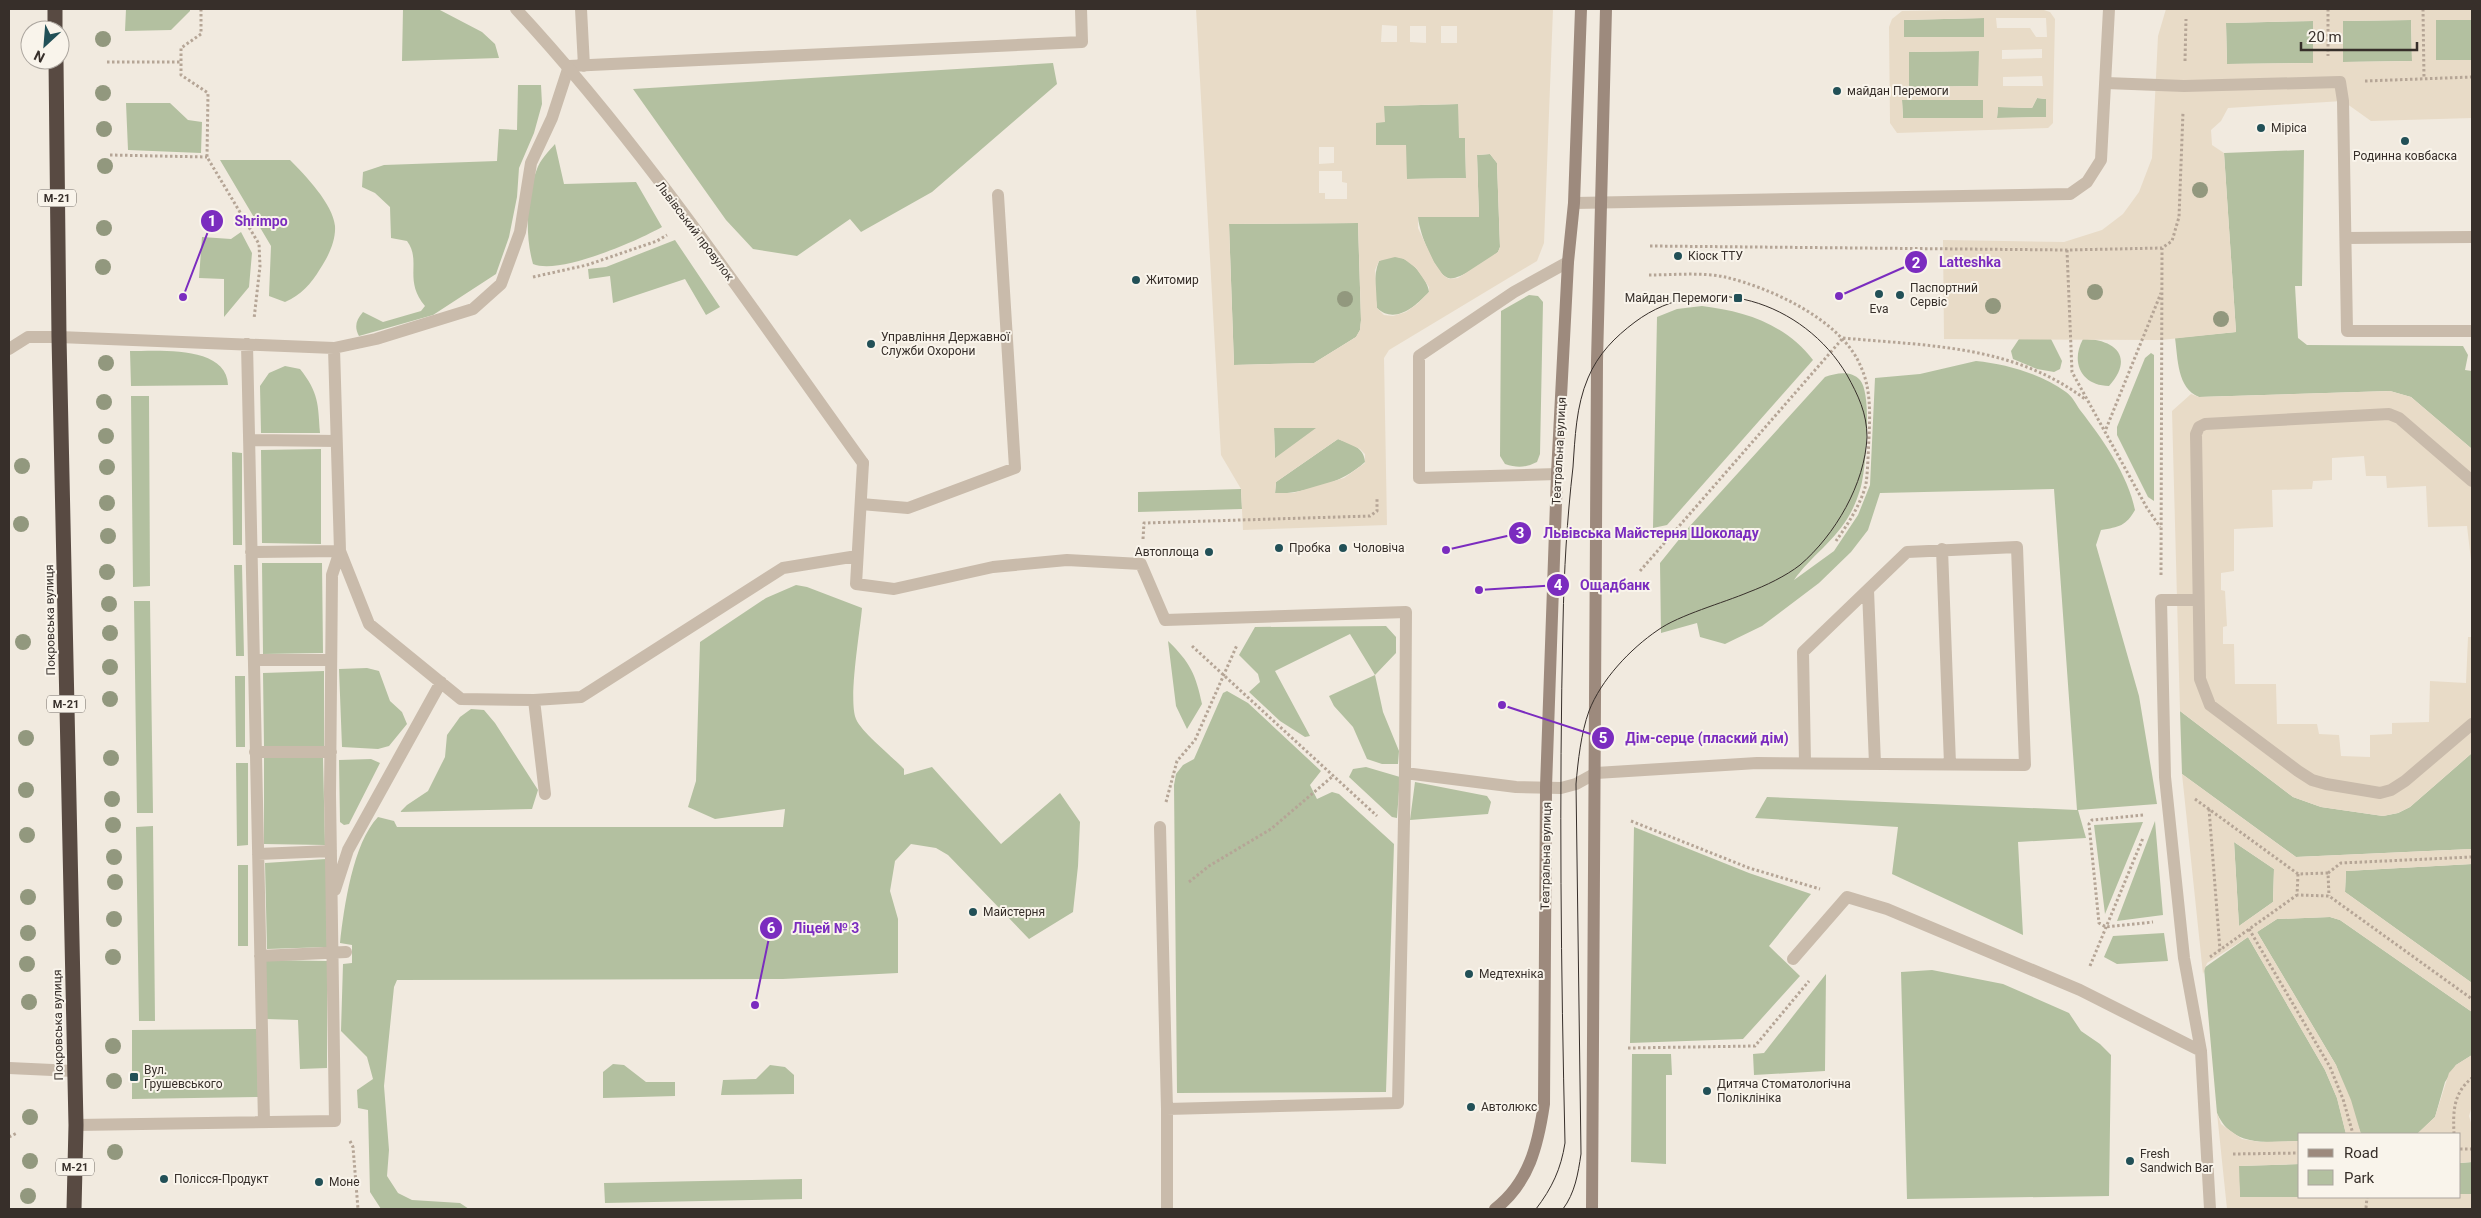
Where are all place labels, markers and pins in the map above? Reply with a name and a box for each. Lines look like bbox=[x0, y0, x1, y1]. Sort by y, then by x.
place label: майдан Перемоги bbox=[1847, 84, 1949, 98]
marker: майдан Перемоги bbox=[1831, 85, 1843, 97]
place label: Міріса bbox=[2271, 121, 2307, 135]
marker: Міріса bbox=[2255, 122, 2267, 134]
marker: Родинна ковбаска bbox=[2399, 135, 2411, 147]
place label: Родинна ковбаска bbox=[2353, 149, 2457, 163]
callout: Shrimpo bbox=[200, 207, 298, 236]
callout: Latteshka bbox=[1904, 248, 2011, 277]
place label: Кіоск ТТУ bbox=[1688, 249, 1743, 263]
marker: Кіоск ТТУ bbox=[1672, 250, 1684, 262]
place label: Житомир bbox=[1146, 273, 1199, 287]
marker: Житомир bbox=[1130, 274, 1142, 286]
place label: Паспортний Сервіс bbox=[1910, 281, 1978, 309]
marker: Eva bbox=[1873, 288, 1885, 300]
marker: Паспортний Сервіс bbox=[1894, 289, 1906, 301]
place label: Майдан Перемоги bbox=[1625, 291, 1728, 305]
marker: Майдан Перемоги bbox=[1732, 292, 1744, 304]
place label: Eva bbox=[1870, 302, 1888, 316]
place label: Управління Державної Служби Охорони bbox=[881, 330, 1011, 358]
marker: Управління Державної Служби Охорони bbox=[865, 338, 877, 350]
callout: Львівська Майстерня Шоколаду bbox=[1508, 519, 1768, 548]
place label: Пробка bbox=[1289, 541, 1331, 555]
place label: Чоловіча bbox=[1353, 541, 1405, 555]
marker: Пробка bbox=[1273, 542, 1285, 554]
marker: Чоловіча bbox=[1337, 542, 1349, 554]
place label: Автоплоща bbox=[1135, 545, 1199, 559]
marker: Автоплоща bbox=[1203, 546, 1215, 558]
callout: Ощадбанк bbox=[1546, 571, 1660, 600]
callout: Дім-серце (плаский дім) bbox=[1591, 723, 1799, 752]
place label: Майстерня bbox=[983, 905, 1045, 919]
marker: Майстерня bbox=[967, 906, 979, 918]
callout: Ліцей № 3 bbox=[758, 913, 870, 942]
place label: Медтехніка bbox=[1479, 967, 1543, 981]
marker: Медтехніка bbox=[1463, 968, 1475, 980]
place label: Вул. Грушевського bbox=[144, 1063, 223, 1091]
marker: Вул. Грушевського bbox=[128, 1071, 140, 1083]
place label: Дитяча Стоматологічна Поліклініка bbox=[1717, 1077, 1851, 1105]
marker: Дитяча Стоматологічна Поліклініка bbox=[1701, 1085, 1713, 1097]
place label: Автолюкс bbox=[1481, 1100, 1537, 1114]
marker: Автолюкс bbox=[1465, 1101, 1477, 1113]
place label: Fresh Sandwich Bar bbox=[2140, 1147, 2213, 1175]
marker: Fresh Sandwich Bar bbox=[2124, 1155, 2136, 1167]
place label: Полісся-Продукт bbox=[174, 1172, 269, 1186]
marker: Полісся-Продукт bbox=[158, 1173, 170, 1185]
place label: Моне bbox=[329, 1175, 360, 1189]
marker: Моне bbox=[313, 1176, 325, 1188]

